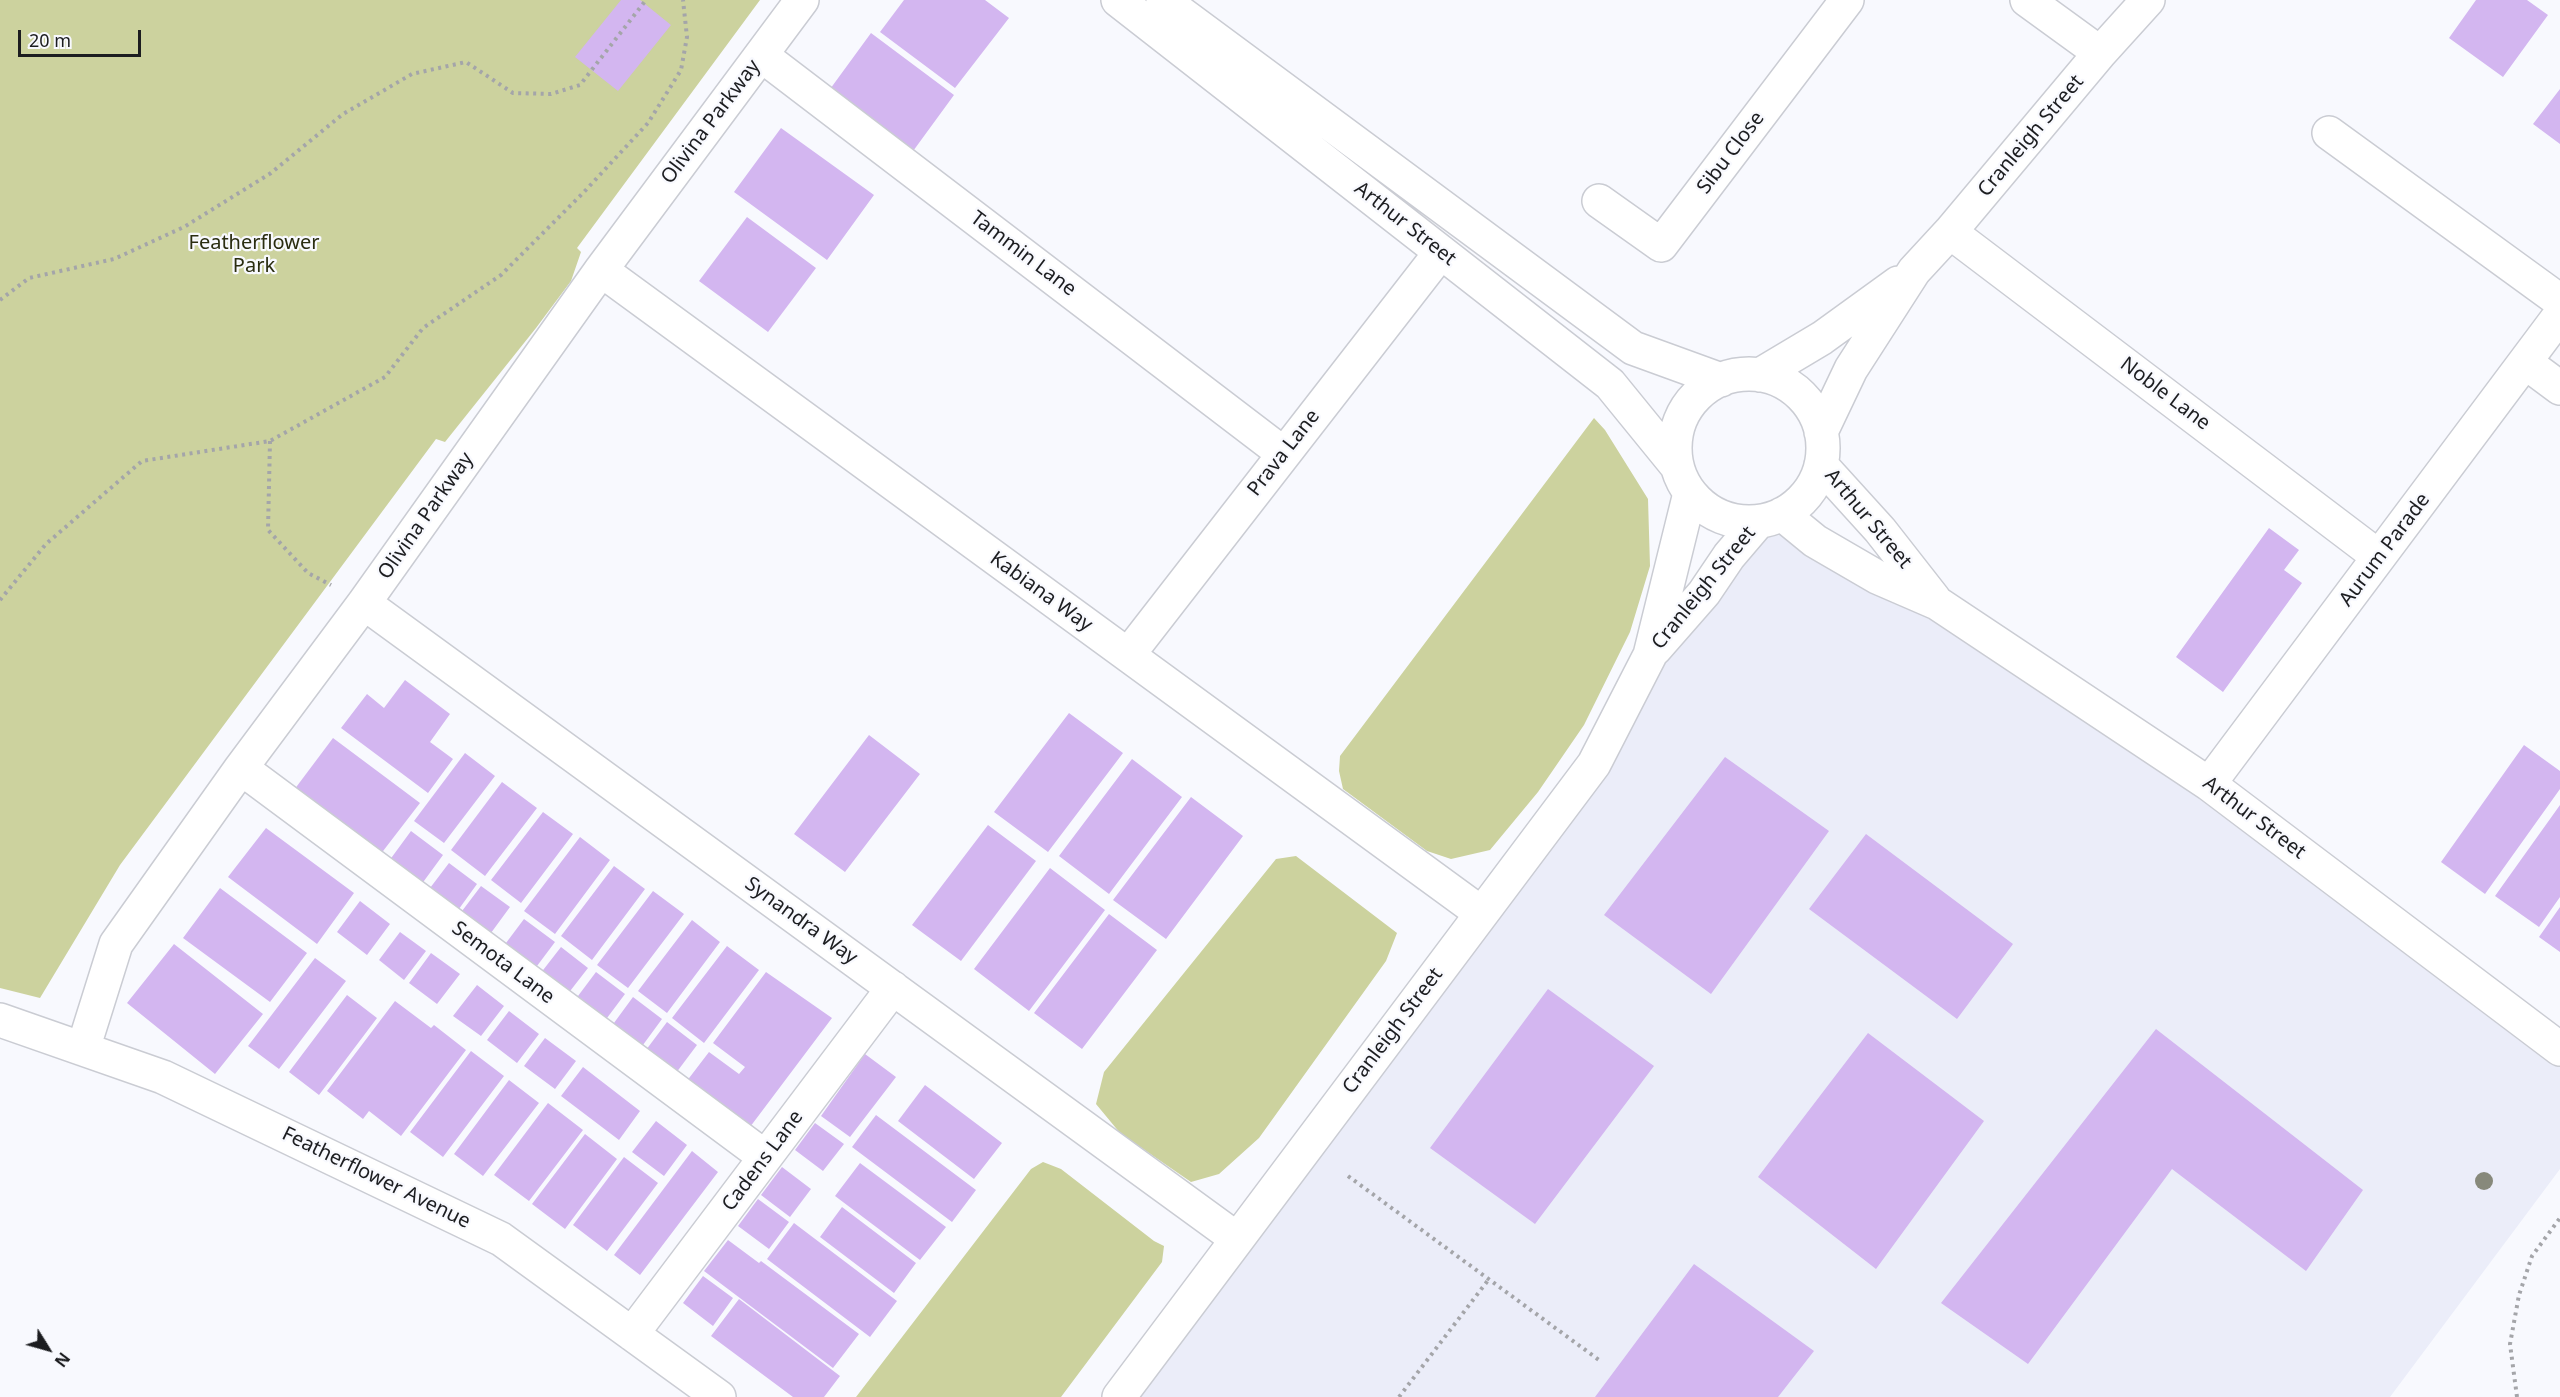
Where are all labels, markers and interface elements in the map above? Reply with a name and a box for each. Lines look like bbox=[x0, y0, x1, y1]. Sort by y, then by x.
scale bar bbox=[21, 18, 144, 56]
text: 20 m bbox=[29, 28, 71, 52]
street label: Olivina Parkway bbox=[656, 55, 766, 189]
street label: Cranleigh Street bbox=[1973, 70, 2089, 202]
street label: Sibu Close bbox=[1692, 107, 1770, 199]
street label: Arthur Street bbox=[1349, 177, 1461, 271]
street label: Tammin Lane bbox=[965, 206, 1081, 302]
park label: Featherflower Park bbox=[189, 231, 319, 278]
street label: Noble Lane bbox=[2115, 352, 2215, 436]
street label: Prava Lane bbox=[1243, 405, 1325, 501]
street label: Olivina Parkway bbox=[373, 448, 479, 584]
street label: Arthur Street bbox=[1820, 464, 1916, 574]
street label: Aurum Parade bbox=[2335, 489, 2435, 611]
street label: Cranleigh Street bbox=[1647, 522, 1761, 654]
street label: Kabiana Way bbox=[985, 547, 1097, 637]
street label: Arthur Street bbox=[2198, 772, 2310, 864]
street label: Synandra Way bbox=[740, 872, 862, 970]
street label: Semota Lane bbox=[447, 917, 559, 1009]
street label: Cranleigh Street bbox=[1338, 963, 1448, 1099]
street label: Cadens Lane bbox=[717, 1106, 809, 1216]
street label: Featherflower Avenue bbox=[278, 1122, 474, 1234]
north arrow bbox=[18, 1319, 78, 1379]
text: N bbox=[50, 1348, 75, 1372]

